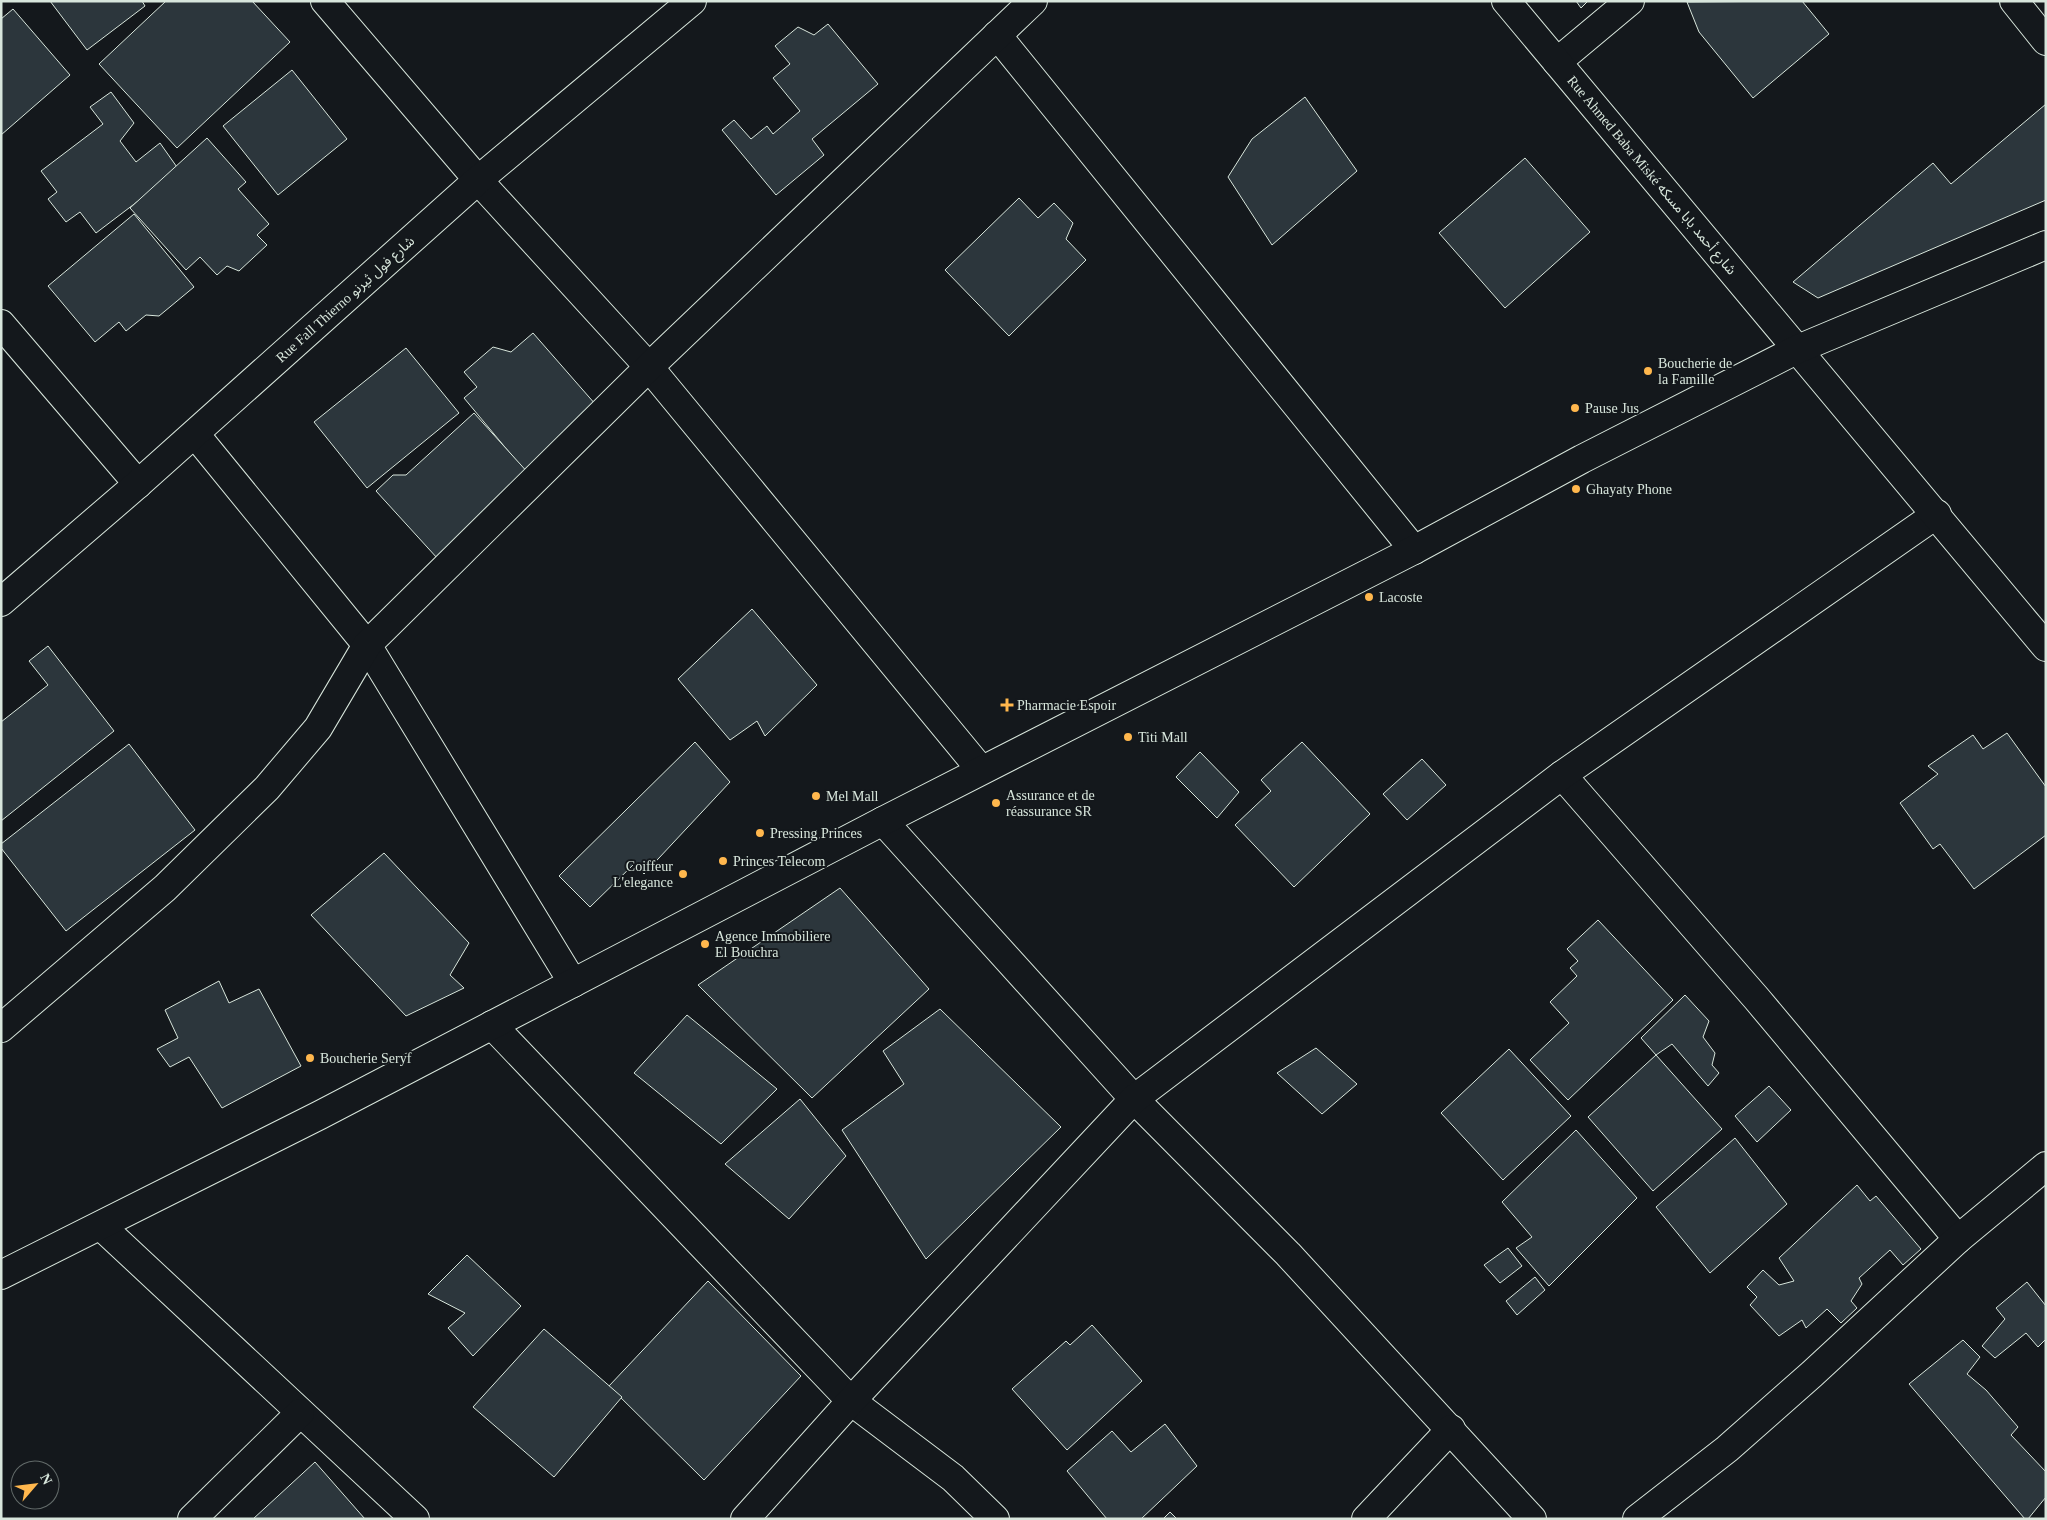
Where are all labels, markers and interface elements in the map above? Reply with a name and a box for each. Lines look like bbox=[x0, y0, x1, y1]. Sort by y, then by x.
street label: Rue Ahmed Baba Miské شارع أحمد بابا مسكه bbox=[1562, 72, 1741, 280]
street label: Rue Fall Thierno شارع فول ثيرنو bbox=[273, 233, 420, 368]
place label: Boucherie de la Famille bbox=[1658, 356, 1732, 387]
marker: Boucherie de la Famille bbox=[1642, 365, 1654, 377]
place label: Pause Jus bbox=[1585, 401, 1639, 416]
marker: Pause Jus bbox=[1569, 402, 1581, 414]
place label: Ghayaty Phone bbox=[1586, 482, 1672, 497]
marker: Ghayaty Phone bbox=[1570, 483, 1582, 495]
place label: Lacoste bbox=[1379, 590, 1423, 605]
marker: Lacoste bbox=[1363, 591, 1375, 603]
place label: Pharmacie Espoir bbox=[1017, 698, 1116, 713]
marker: Pharmacie Espoir bbox=[1001, 699, 1013, 711]
place label: Titi Mall bbox=[1138, 730, 1188, 745]
marker: Titi Mall bbox=[1122, 731, 1134, 743]
place label: Assurance et de réassurance SR bbox=[1006, 788, 1095, 819]
place label: Mel Mall bbox=[826, 789, 879, 804]
marker: Mel Mall bbox=[810, 790, 822, 802]
marker: Assurance et de réassurance SR bbox=[990, 797, 1002, 809]
place label: Pressing Princes bbox=[770, 826, 862, 841]
marker: Pressing Princes bbox=[754, 827, 766, 839]
place label: Princes Telecom bbox=[733, 854, 826, 869]
marker: Princes Telecom bbox=[717, 855, 729, 867]
place label: Coiffeur L'elegance bbox=[613, 859, 673, 890]
marker: Coiffeur L'elegance bbox=[677, 868, 689, 880]
place label: Agence Immobiliere El Bouchra bbox=[715, 929, 830, 960]
marker: Agence Immobiliere El Bouchra bbox=[699, 938, 711, 950]
place label: Boucherie Seryf bbox=[320, 1051, 412, 1066]
marker: Boucherie Seryf bbox=[304, 1052, 316, 1064]
north arrow bbox=[10, 1460, 60, 1510]
text: N bbox=[37, 1471, 55, 1487]

